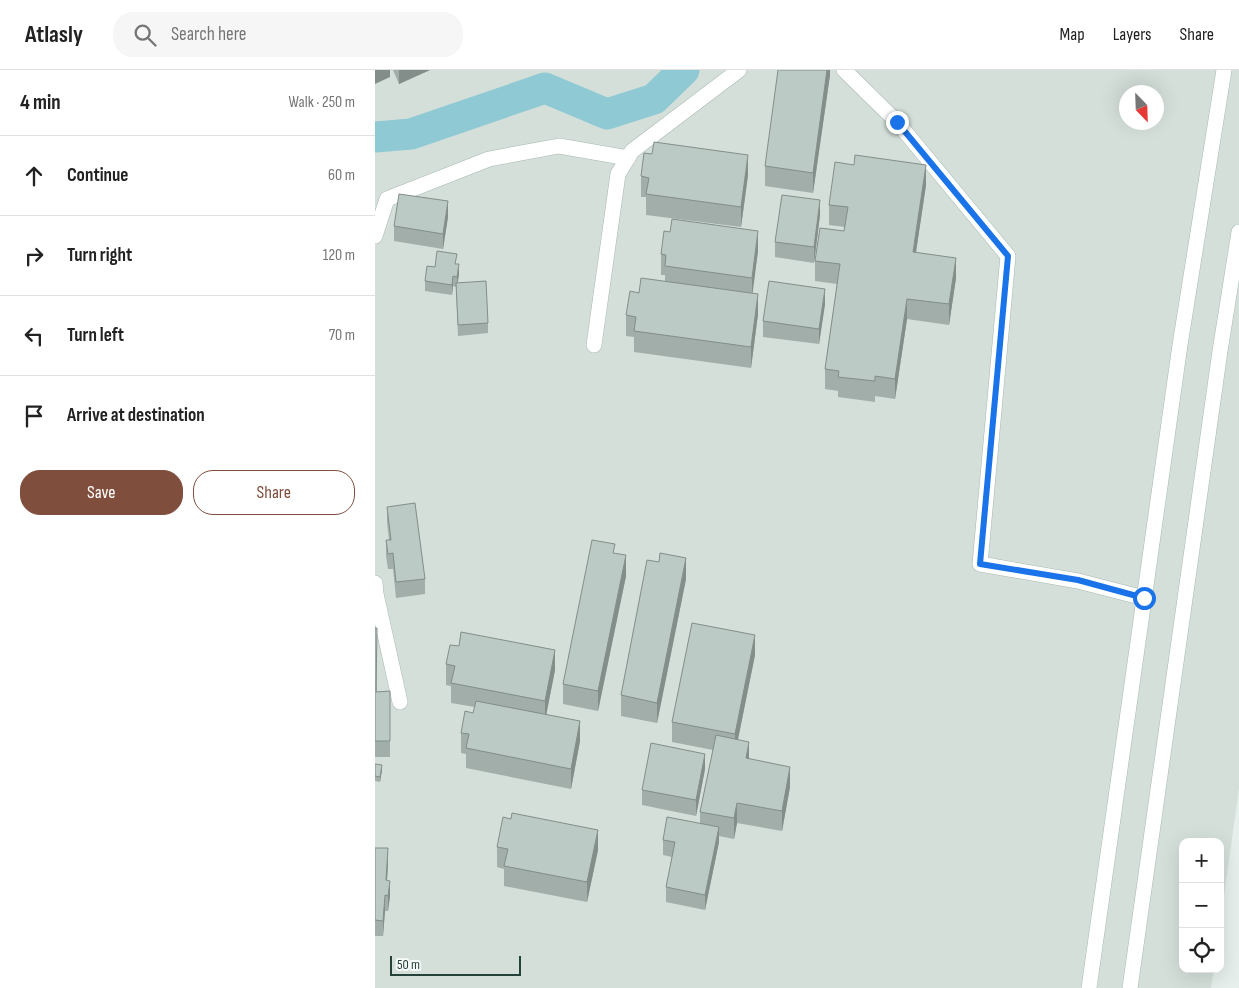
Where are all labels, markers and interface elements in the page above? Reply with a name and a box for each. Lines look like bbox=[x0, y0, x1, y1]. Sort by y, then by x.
search box bbox=[113, 12, 463, 57]
text: Atlasly bbox=[25, 20, 83, 49]
icon: search bbox=[131, 21, 159, 49]
text: Search here bbox=[171, 23, 246, 46]
text: Map bbox=[1060, 24, 1085, 45]
text: Layers bbox=[1113, 24, 1152, 45]
text: Share bbox=[1180, 24, 1214, 45]
north arrow bbox=[1119, 85, 1164, 130]
text: 4 min bbox=[20, 90, 61, 115]
text: Walk · 250 m bbox=[289, 93, 355, 112]
route end bbox=[886, 111, 909, 134]
icon: ahead bbox=[20, 162, 48, 190]
text: Continue bbox=[67, 164, 128, 187]
text: 60 m bbox=[328, 166, 355, 185]
icon: right bbox=[20, 242, 48, 270]
text: Turn right bbox=[67, 244, 132, 267]
text: 120 m bbox=[323, 246, 355, 265]
icon: left bbox=[20, 322, 48, 350]
text: Turn left bbox=[67, 324, 124, 347]
text: 70 m bbox=[329, 326, 355, 345]
icon: arrive bbox=[20, 402, 48, 430]
text: Arrive at destination bbox=[67, 404, 205, 427]
button: Save bbox=[20, 470, 183, 515]
button: Share bbox=[193, 470, 355, 515]
route start bbox=[1133, 587, 1156, 610]
map controls bbox=[1179, 838, 1224, 973]
button: + bbox=[1179, 838, 1224, 883]
button: − bbox=[1179, 883, 1224, 928]
button: locate bbox=[1179, 928, 1224, 973]
scale bar bbox=[390, 953, 521, 976]
text: 50 m bbox=[397, 956, 420, 973]

